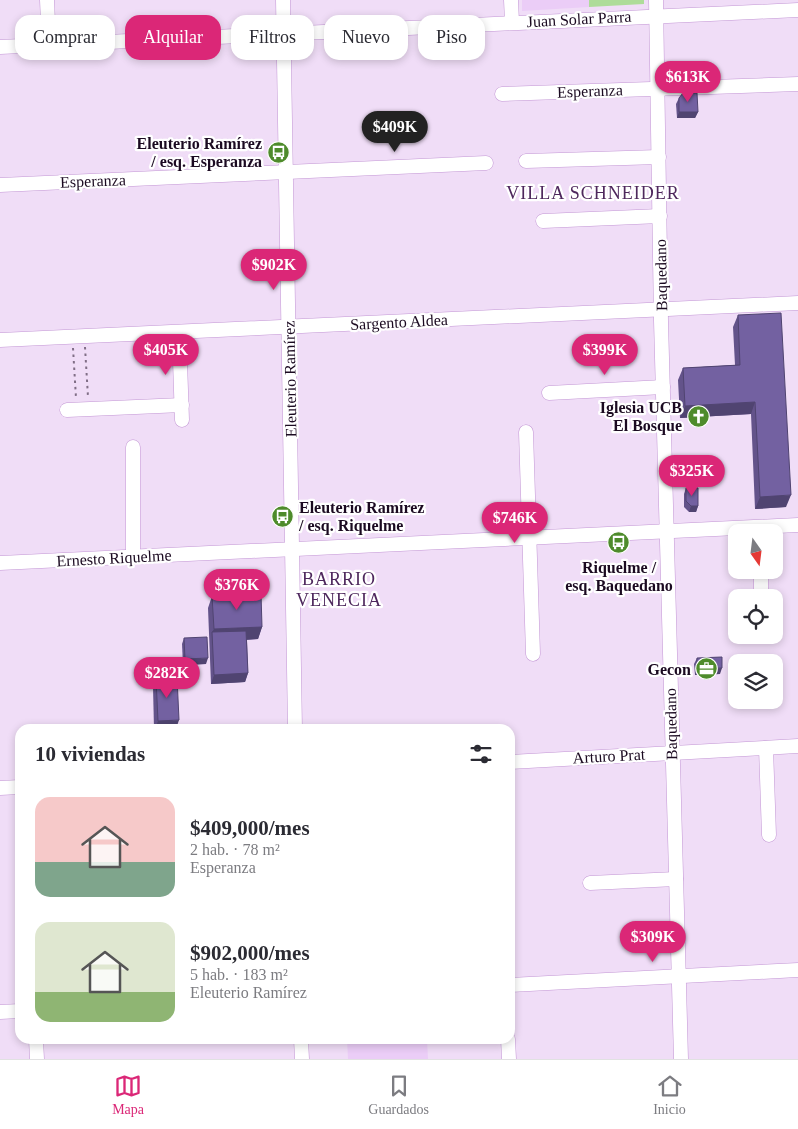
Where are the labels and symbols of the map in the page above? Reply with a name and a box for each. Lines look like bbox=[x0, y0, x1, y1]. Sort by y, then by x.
street label: Juan Solar Parra bbox=[526, 8, 632, 30]
pin: $613K bbox=[653, 61, 723, 103]
street label: Esperanza bbox=[557, 81, 623, 102]
pin: $409K bbox=[360, 110, 430, 153]
place label: Eleuterio Ramírez / esq. Esperanza bbox=[137, 135, 262, 171]
bus stop icon: Eleuterio Ramírez / esq. Esperanza bbox=[266, 140, 290, 164]
street label: Esperanza bbox=[60, 171, 126, 192]
district label: VILLA SCHNEIDER bbox=[506, 183, 680, 203]
street label: Baquedano bbox=[652, 239, 671, 311]
pin: $902K bbox=[239, 248, 309, 291]
street label: Sargento Aldea bbox=[350, 311, 448, 334]
street label: Eleuterio Ramírez bbox=[280, 320, 300, 438]
pin: $405K bbox=[131, 334, 201, 376]
pin: $399K bbox=[570, 334, 640, 376]
place label: Iglesia UCB El Bosque bbox=[600, 399, 682, 435]
church icon: Iglesia UCB El Bosque bbox=[686, 404, 710, 428]
pin: $325K bbox=[657, 454, 727, 497]
place label: Eleuterio Ramírez / esq. Riquelme bbox=[298, 499, 424, 535]
pin: $746K bbox=[480, 502, 550, 544]
bus stop icon: Eleuterio Ramírez / esq. Riquelme bbox=[271, 504, 295, 528]
north arrow bbox=[728, 524, 782, 579]
bus stop icon: Riquelme / esq. Baquedano bbox=[607, 531, 631, 555]
street label: Ernesto Riquelme bbox=[56, 546, 172, 570]
place label: Riquelme / esq. Baquedano bbox=[565, 559, 673, 595]
pin: $376K bbox=[202, 568, 272, 611]
district label: BARRIO VENECIA bbox=[296, 569, 382, 610]
pin: $282K bbox=[132, 656, 202, 699]
office icon: Gecon bbox=[695, 657, 719, 681]
place label: Gecon bbox=[647, 661, 691, 678]
street label: Baquedano bbox=[662, 688, 681, 760]
street label: Arturo Prat bbox=[572, 746, 646, 766]
pin: $309K bbox=[618, 920, 688, 963]

